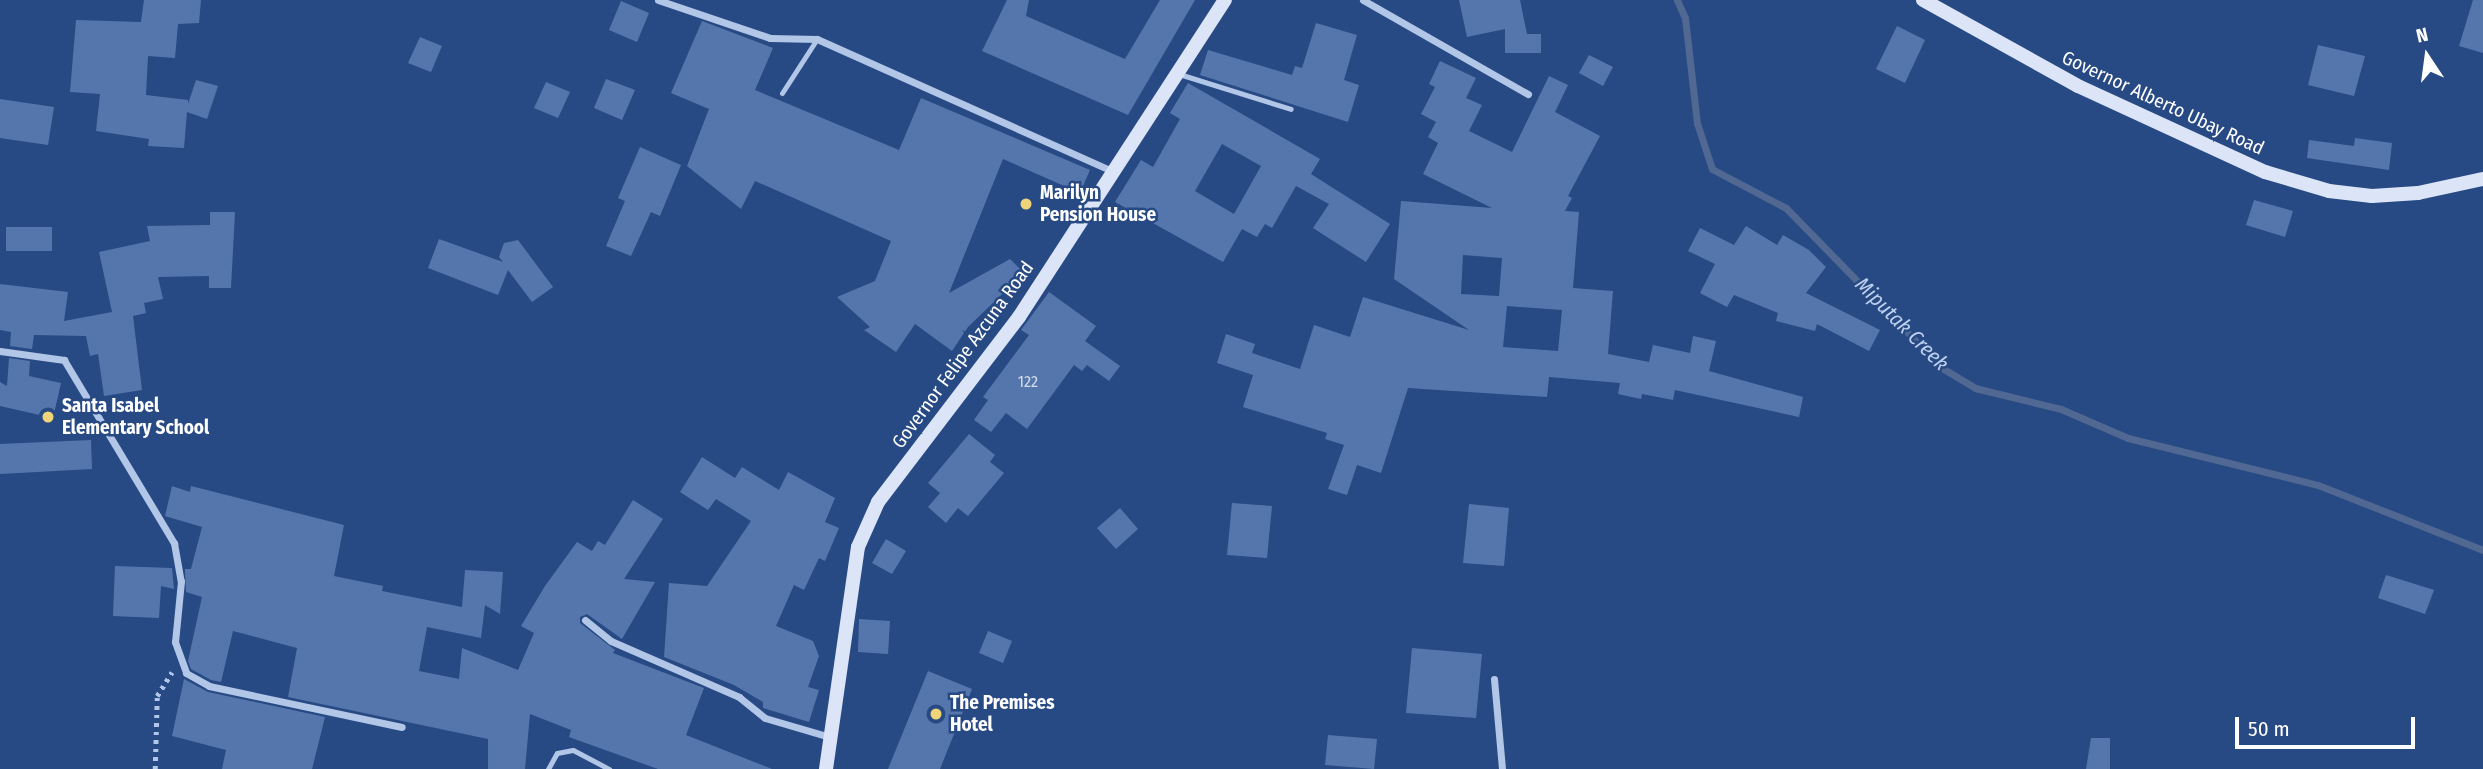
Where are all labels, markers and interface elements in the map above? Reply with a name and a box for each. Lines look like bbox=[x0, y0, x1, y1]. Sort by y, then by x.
north arrow bbox=[2392, 21, 2462, 91]
text: N bbox=[2414, 23, 2430, 48]
street label: Governor Alberto Ubay Road bbox=[2058, 46, 2268, 160]
place label: Marilyn Pension House bbox=[1040, 182, 1156, 226]
marker: Marilyn Pension House bbox=[1018, 196, 1034, 212]
street label: Governor Felipe Azcuna Road bbox=[887, 257, 1039, 453]
water label: Miputak Creek bbox=[1850, 272, 1954, 376]
house number: 122 bbox=[1018, 372, 1038, 392]
place label: Santa Isabel Elementary School bbox=[62, 395, 209, 439]
marker: Santa Isabel Elementary School bbox=[40, 409, 56, 425]
place label: The Premises Hotel bbox=[950, 692, 1055, 736]
scale bar bbox=[2238, 702, 2418, 746]
marker: The Premises Hotel bbox=[928, 706, 944, 722]
text: 50 m bbox=[2248, 716, 2290, 742]

